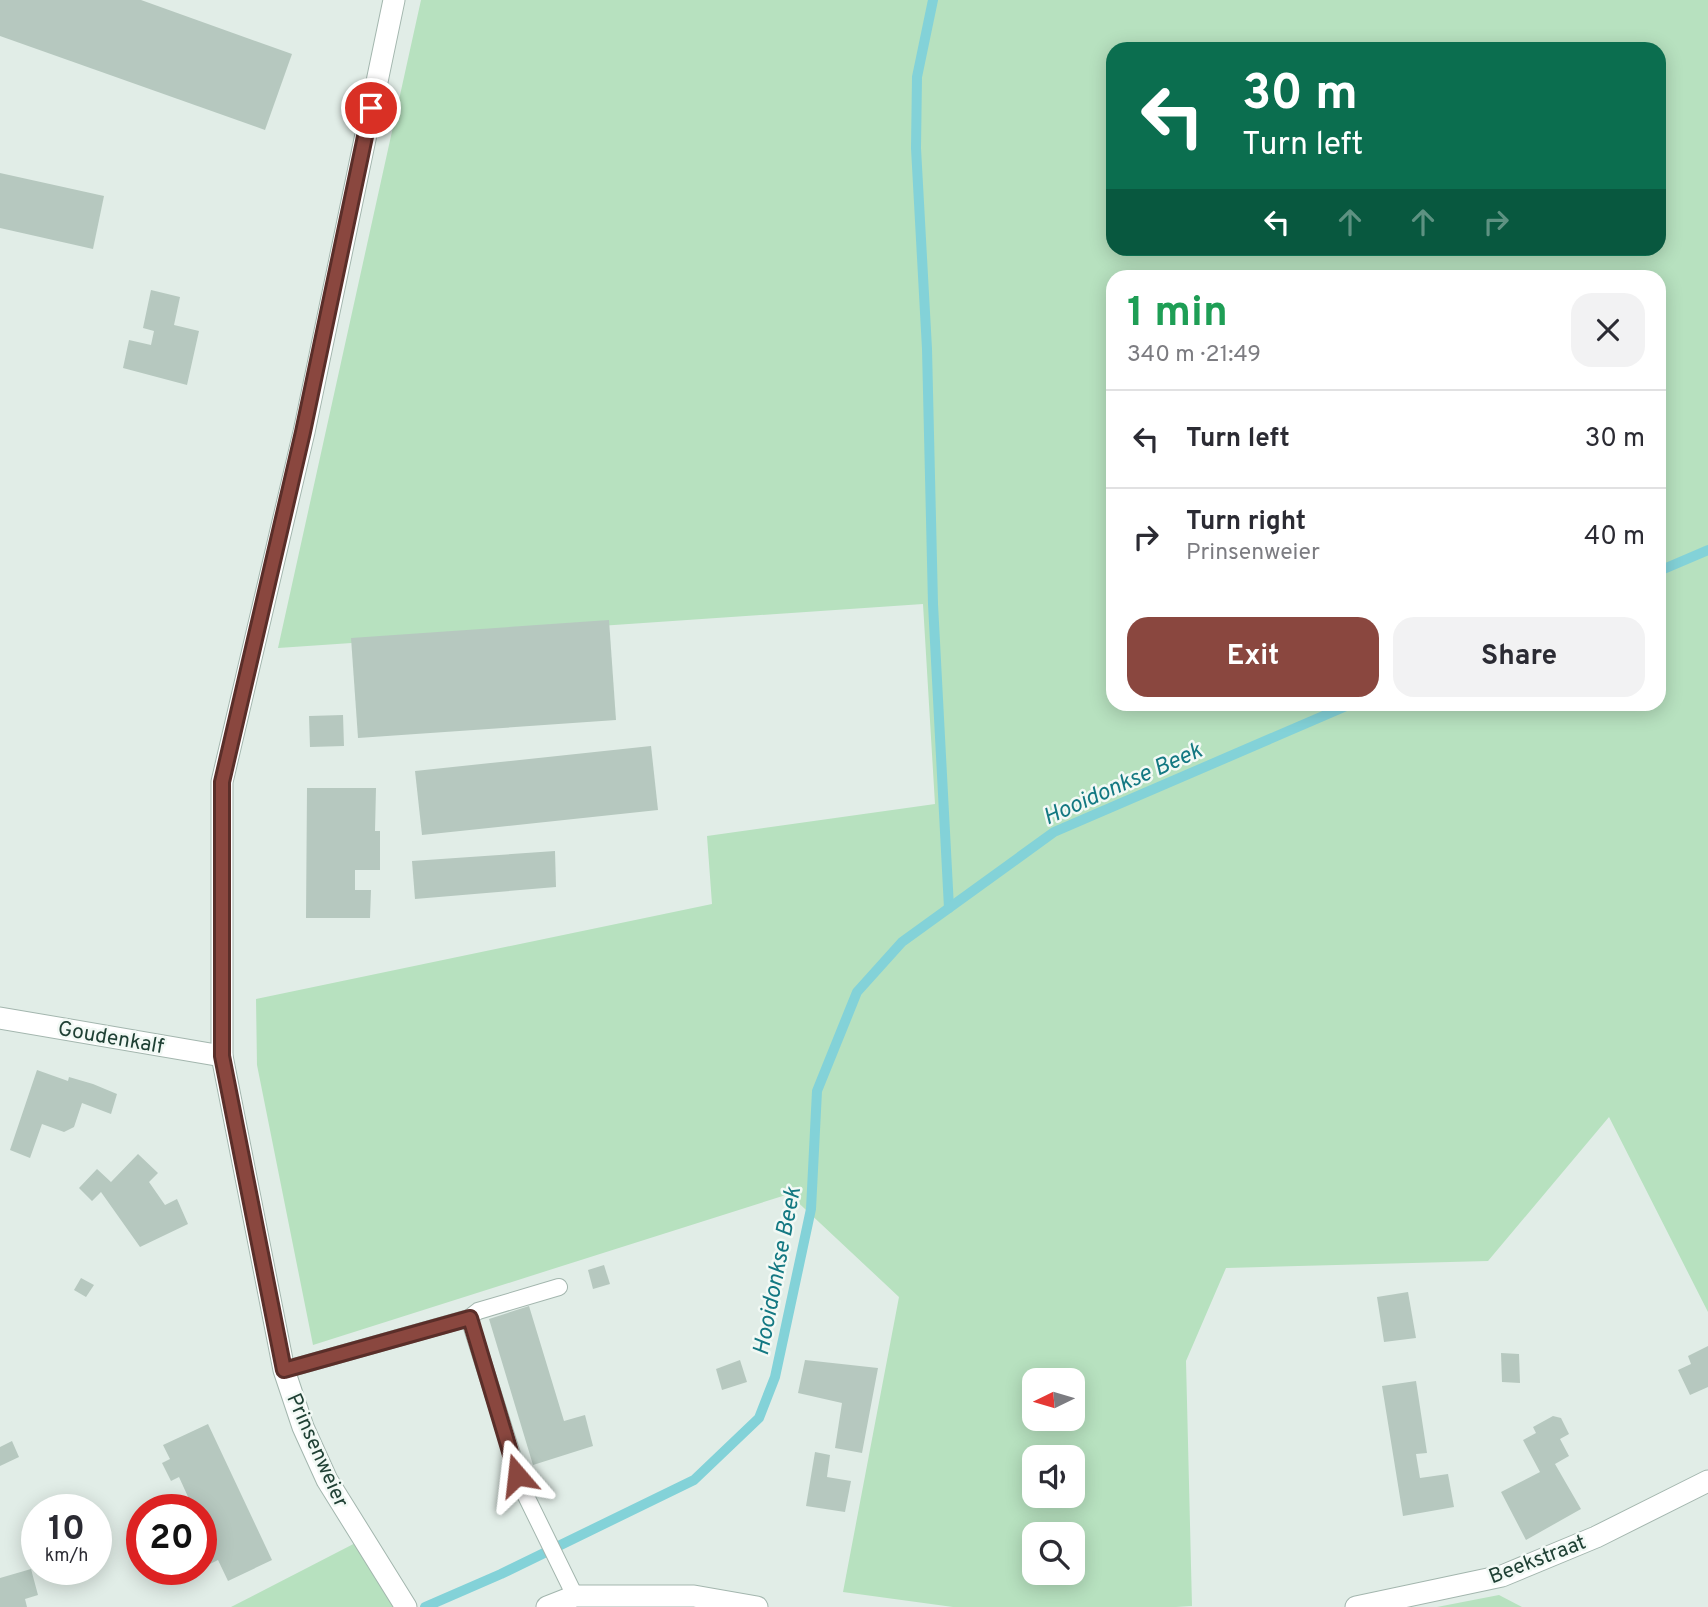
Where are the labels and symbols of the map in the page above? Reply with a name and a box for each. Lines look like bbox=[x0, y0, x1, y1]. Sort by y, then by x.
pin bbox=[341, 78, 401, 138]
water label: Hooidonkse Beek bbox=[1039, 737, 1207, 833]
street label: Goudenkalf bbox=[56, 1016, 166, 1061]
water label: Hooidonkse Beek bbox=[748, 1184, 809, 1358]
north arrow bbox=[1022, 1368, 1085, 1432]
street label: Prinsenweier bbox=[279, 1389, 354, 1512]
position arrow bbox=[480, 1438, 554, 1512]
speed limit sign: 20 bbox=[126, 1494, 217, 1585]
street label: Beekstraat bbox=[1485, 1530, 1590, 1591]

